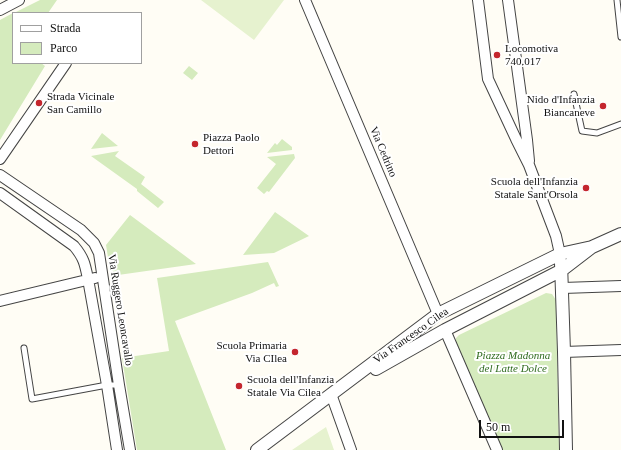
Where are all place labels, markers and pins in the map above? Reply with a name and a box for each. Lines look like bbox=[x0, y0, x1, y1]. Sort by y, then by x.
place label: Locomotiva 740.017 bbox=[505, 42, 558, 68]
marker: Locomotiva 740.017 bbox=[492, 50, 502, 60]
place label: Strada Vicinale San Camillo bbox=[47, 90, 114, 116]
place label: Nido d'Infanzia Biancaneve bbox=[527, 93, 595, 119]
marker: Strada Vicinale San Camillo bbox=[34, 98, 44, 108]
marker: Nido d'Infanzia Biancaneve bbox=[598, 101, 608, 111]
place label: Piazza Paolo Dettori bbox=[203, 131, 260, 157]
marker: Piazza Paolo Dettori bbox=[190, 139, 200, 149]
place label: Scuola dell'Infanzia Statale Sant'Orsola bbox=[491, 175, 578, 201]
marker: Scuola dell'Infanzia Statale Sant'Orsola bbox=[581, 183, 591, 193]
place label: Scuola Primaria Via CIlea bbox=[216, 339, 287, 365]
marker: Scuola Primaria Via CIlea bbox=[290, 347, 300, 357]
place label: Scuola dell'Infanzia Statale Via Cilea bbox=[247, 373, 334, 399]
marker: Scuola dell'Infanzia Statale Via Cilea bbox=[234, 381, 244, 391]

